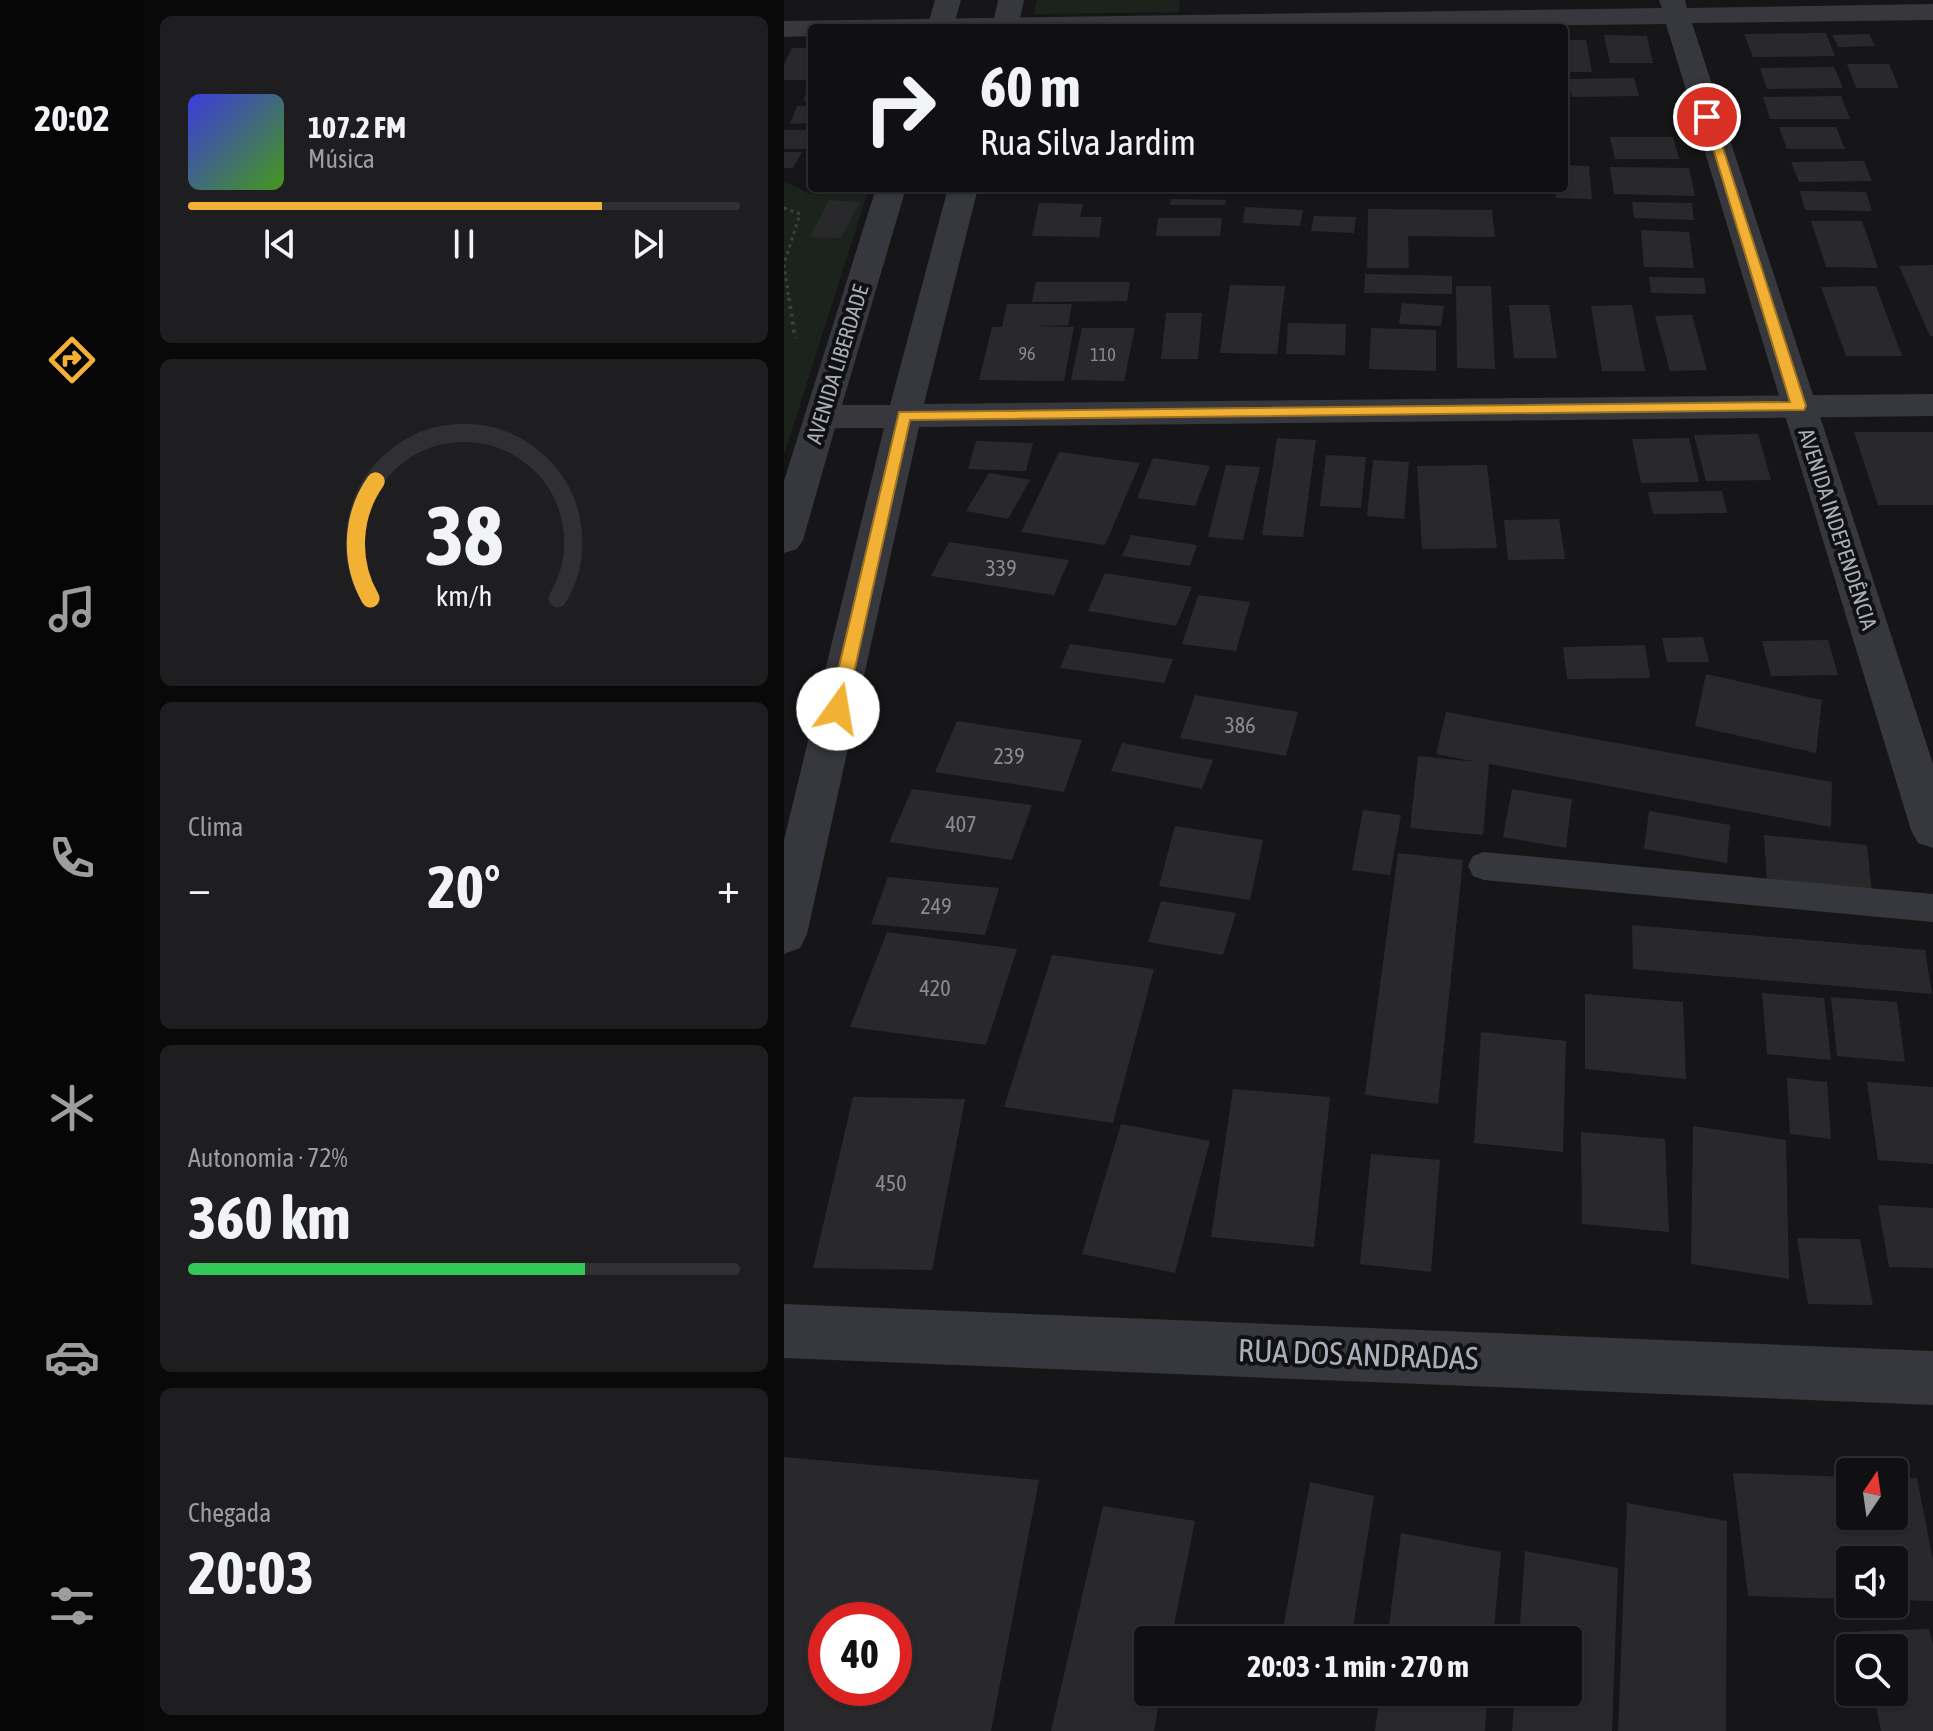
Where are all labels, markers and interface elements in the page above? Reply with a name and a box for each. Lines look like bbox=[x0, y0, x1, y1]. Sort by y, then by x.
text: 60 m bbox=[980, 55, 1081, 119]
icon: right bbox=[848, 56, 952, 160]
pin bbox=[1673, 83, 1741, 151]
icon: arrive bbox=[1685, 95, 1729, 139]
text: 20:02 bbox=[34, 97, 110, 139]
text: 107.2 FM bbox=[308, 110, 406, 144]
text: Rua Silva Jardim bbox=[980, 121, 1196, 163]
text: Música bbox=[308, 144, 375, 174]
icon: previous bbox=[258, 222, 302, 266]
icon: pause bbox=[442, 222, 486, 266]
icon: next bbox=[626, 222, 670, 266]
street label: AVENIDA LIBERDADE bbox=[800, 281, 874, 447]
icon: directions bbox=[44, 332, 100, 388]
house number: 96 bbox=[1019, 343, 1035, 364]
house number: 110 bbox=[1090, 344, 1116, 365]
street label: AVENIDA INDEPENDÊNCIA bbox=[1793, 425, 1883, 633]
text: 38 bbox=[425, 486, 503, 582]
house number: 339 bbox=[985, 555, 1017, 581]
text: km/h bbox=[436, 579, 492, 612]
icon: music bbox=[44, 581, 100, 637]
position arrow bbox=[796, 667, 880, 751]
house number: 386 bbox=[1224, 712, 1256, 738]
house number: 239 bbox=[993, 743, 1025, 769]
house number: 407 bbox=[945, 811, 977, 837]
text: Clima bbox=[188, 812, 243, 842]
icon: phone bbox=[44, 830, 100, 886]
text: 20° bbox=[428, 852, 500, 921]
text: − bbox=[188, 862, 211, 912]
text: + bbox=[717, 862, 740, 912]
house number: 249 bbox=[920, 893, 952, 919]
house number: 420 bbox=[919, 975, 951, 1001]
icon: climate bbox=[44, 1080, 100, 1136]
text: Autonomia · 72% bbox=[188, 1143, 348, 1173]
house number: 450 bbox=[875, 1170, 907, 1196]
text: 360 km bbox=[188, 1183, 350, 1252]
icon: car bbox=[44, 1329, 100, 1385]
street label: RUA DOS ANDRADAS bbox=[1237, 1331, 1479, 1377]
north arrow bbox=[1836, 1458, 1908, 1530]
map controls bbox=[1836, 1458, 1908, 1706]
text: Chegada bbox=[188, 1498, 271, 1528]
text: 20:03 bbox=[188, 1538, 314, 1607]
button: sound bbox=[1836, 1546, 1908, 1618]
icon: filters bbox=[44, 1578, 100, 1634]
speed limit sign: 40 bbox=[808, 1602, 912, 1706]
button: search bbox=[1836, 1634, 1908, 1706]
text: 20:03 · 1 min · 270 m bbox=[1247, 1649, 1469, 1683]

